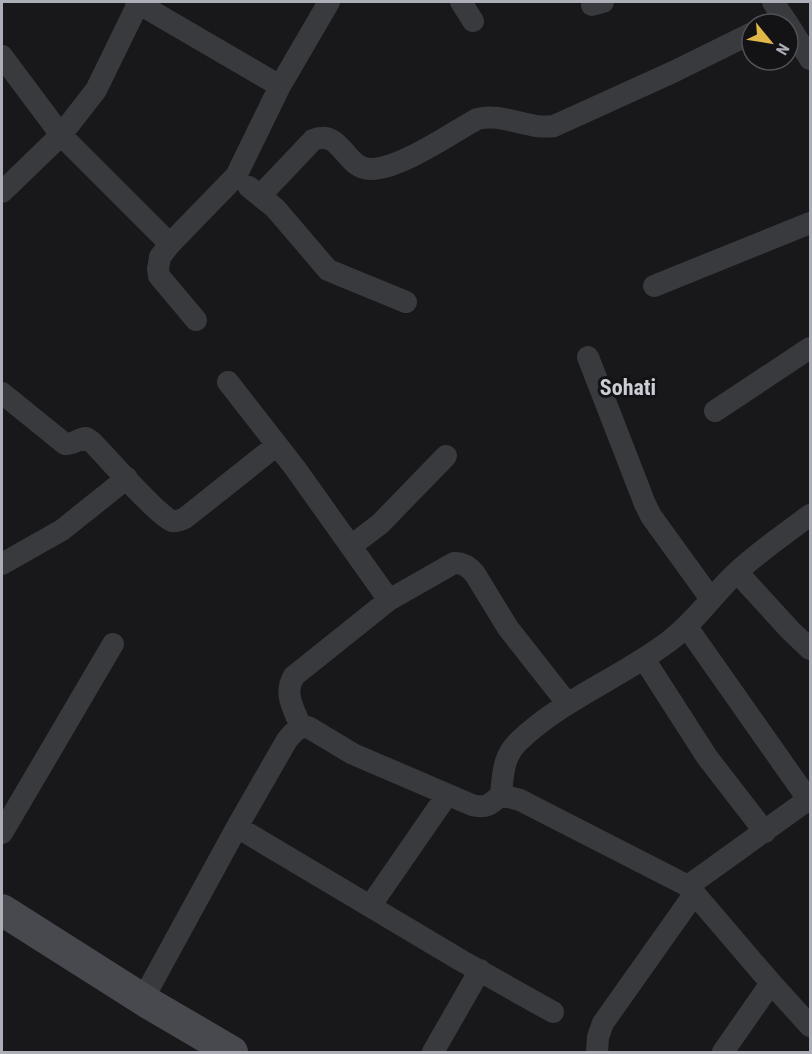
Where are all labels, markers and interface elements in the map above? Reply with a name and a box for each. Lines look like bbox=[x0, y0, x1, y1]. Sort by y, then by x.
north arrow bbox=[740, 12, 800, 72]
text: N bbox=[772, 40, 793, 58]
district label: Sohati bbox=[600, 375, 656, 400]

